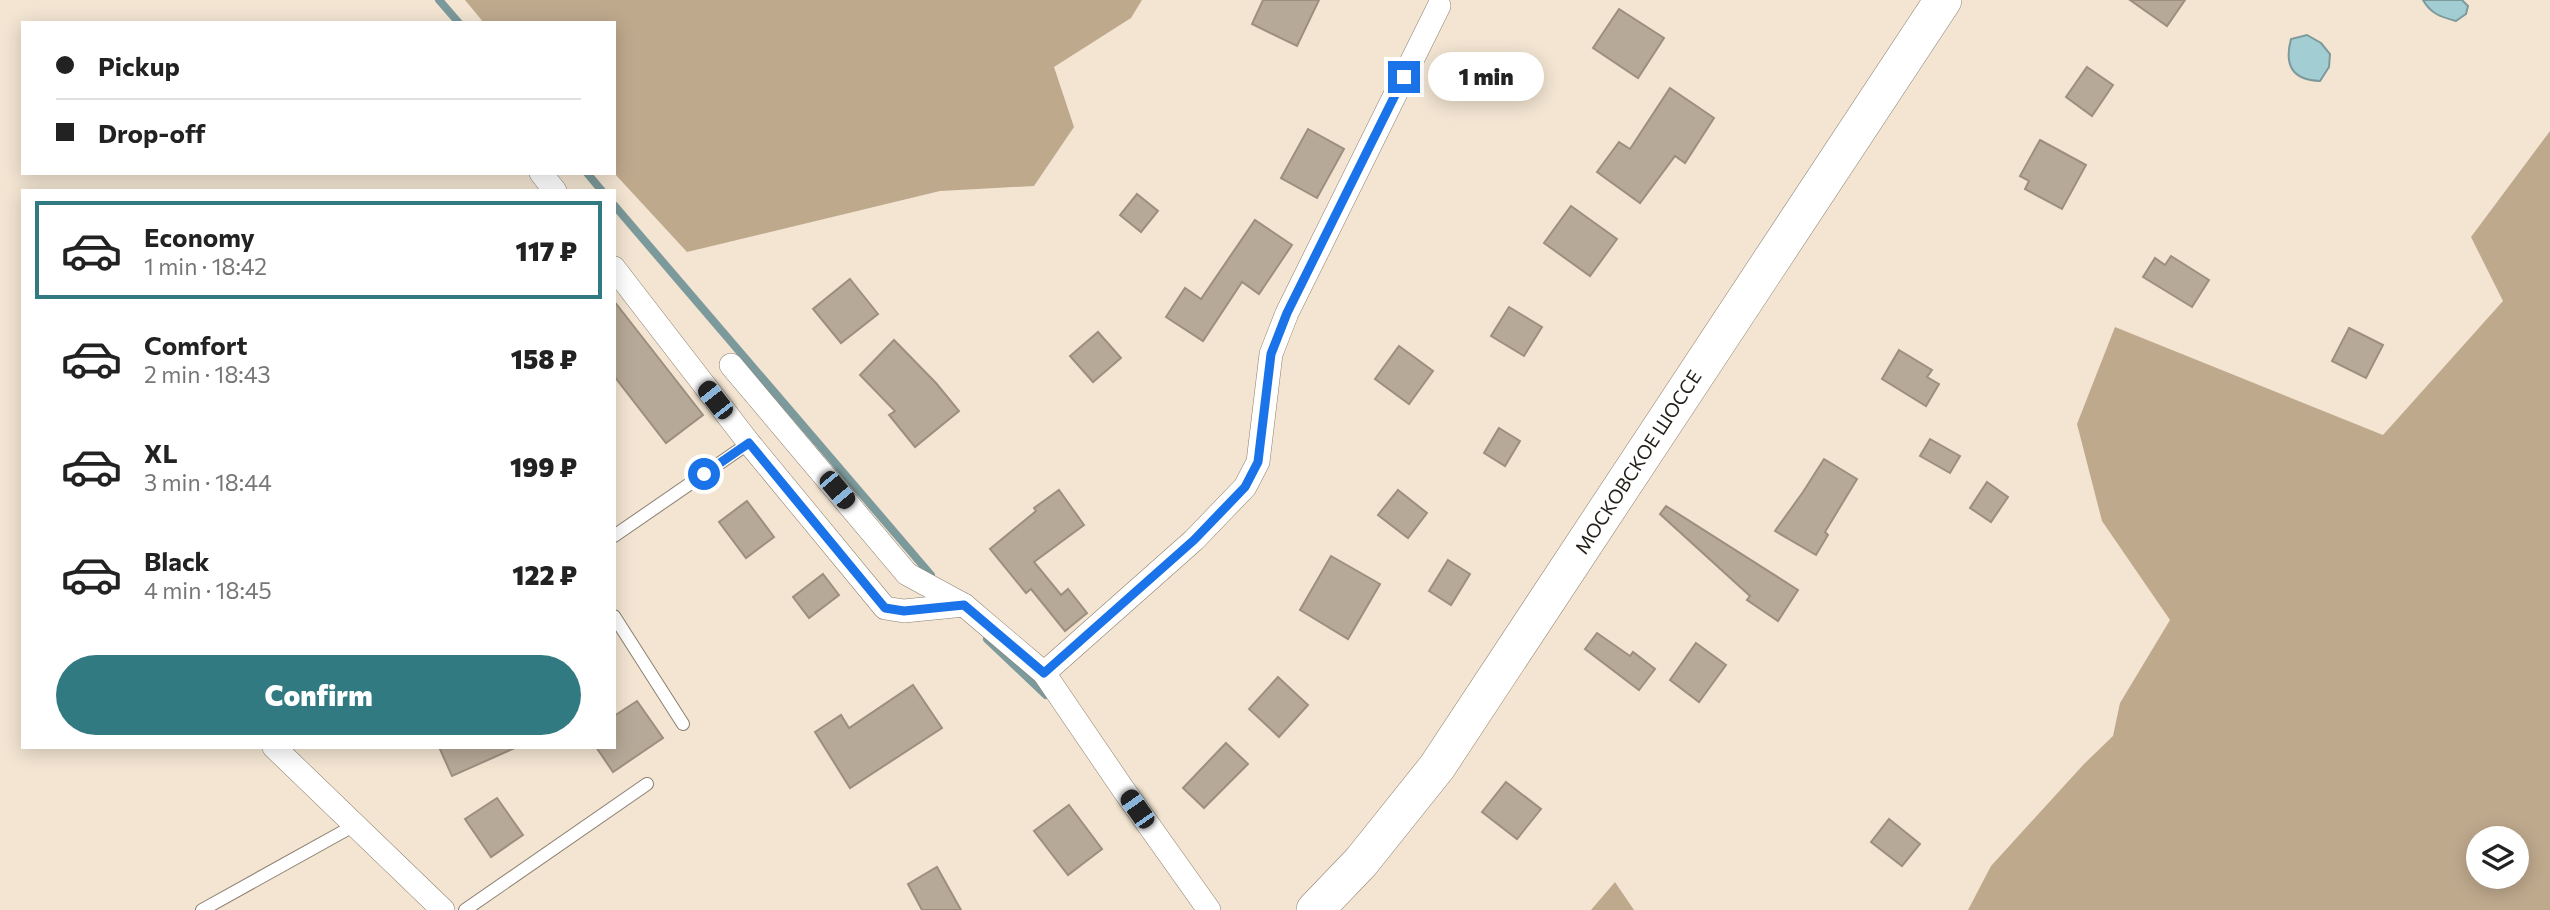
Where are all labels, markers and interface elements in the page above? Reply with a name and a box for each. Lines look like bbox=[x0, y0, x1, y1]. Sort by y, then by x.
text: Pickup bbox=[98, 50, 180, 81]
callout: 1 min bbox=[1428, 52, 1544, 102]
route end bbox=[1388, 61, 1420, 93]
text: 1 min bbox=[1458, 62, 1514, 90]
text: Drop-off bbox=[98, 117, 205, 148]
icon: car bbox=[60, 219, 123, 282]
text: Economy bbox=[144, 221, 255, 252]
text: 117 ₽ bbox=[516, 235, 577, 266]
text: 1 min · 18:42 bbox=[144, 252, 267, 280]
icon: car bbox=[60, 327, 123, 390]
text: Comfort bbox=[144, 329, 247, 360]
text: 158 ₽ bbox=[511, 343, 577, 374]
text: 2 min · 18:43 bbox=[144, 360, 271, 388]
street label: МОСКОВСКОЕ ШОССЕ bbox=[1570, 366, 1706, 558]
car bbox=[694, 377, 737, 423]
icon: car bbox=[60, 435, 123, 498]
text: XL bbox=[144, 437, 178, 468]
text: 199 ₽ bbox=[510, 451, 577, 482]
route start bbox=[688, 458, 720, 490]
car bbox=[816, 467, 859, 513]
text: 3 min · 18:44 bbox=[144, 468, 272, 496]
icon: car bbox=[60, 543, 123, 606]
text: Black bbox=[144, 545, 210, 576]
text: 122 ₽ bbox=[512, 559, 577, 590]
text: 4 min · 18:45 bbox=[144, 576, 272, 604]
button: Confirm bbox=[56, 655, 581, 735]
car bbox=[1117, 786, 1158, 832]
map controls bbox=[2466, 826, 2529, 889]
button: layers bbox=[2466, 826, 2529, 889]

